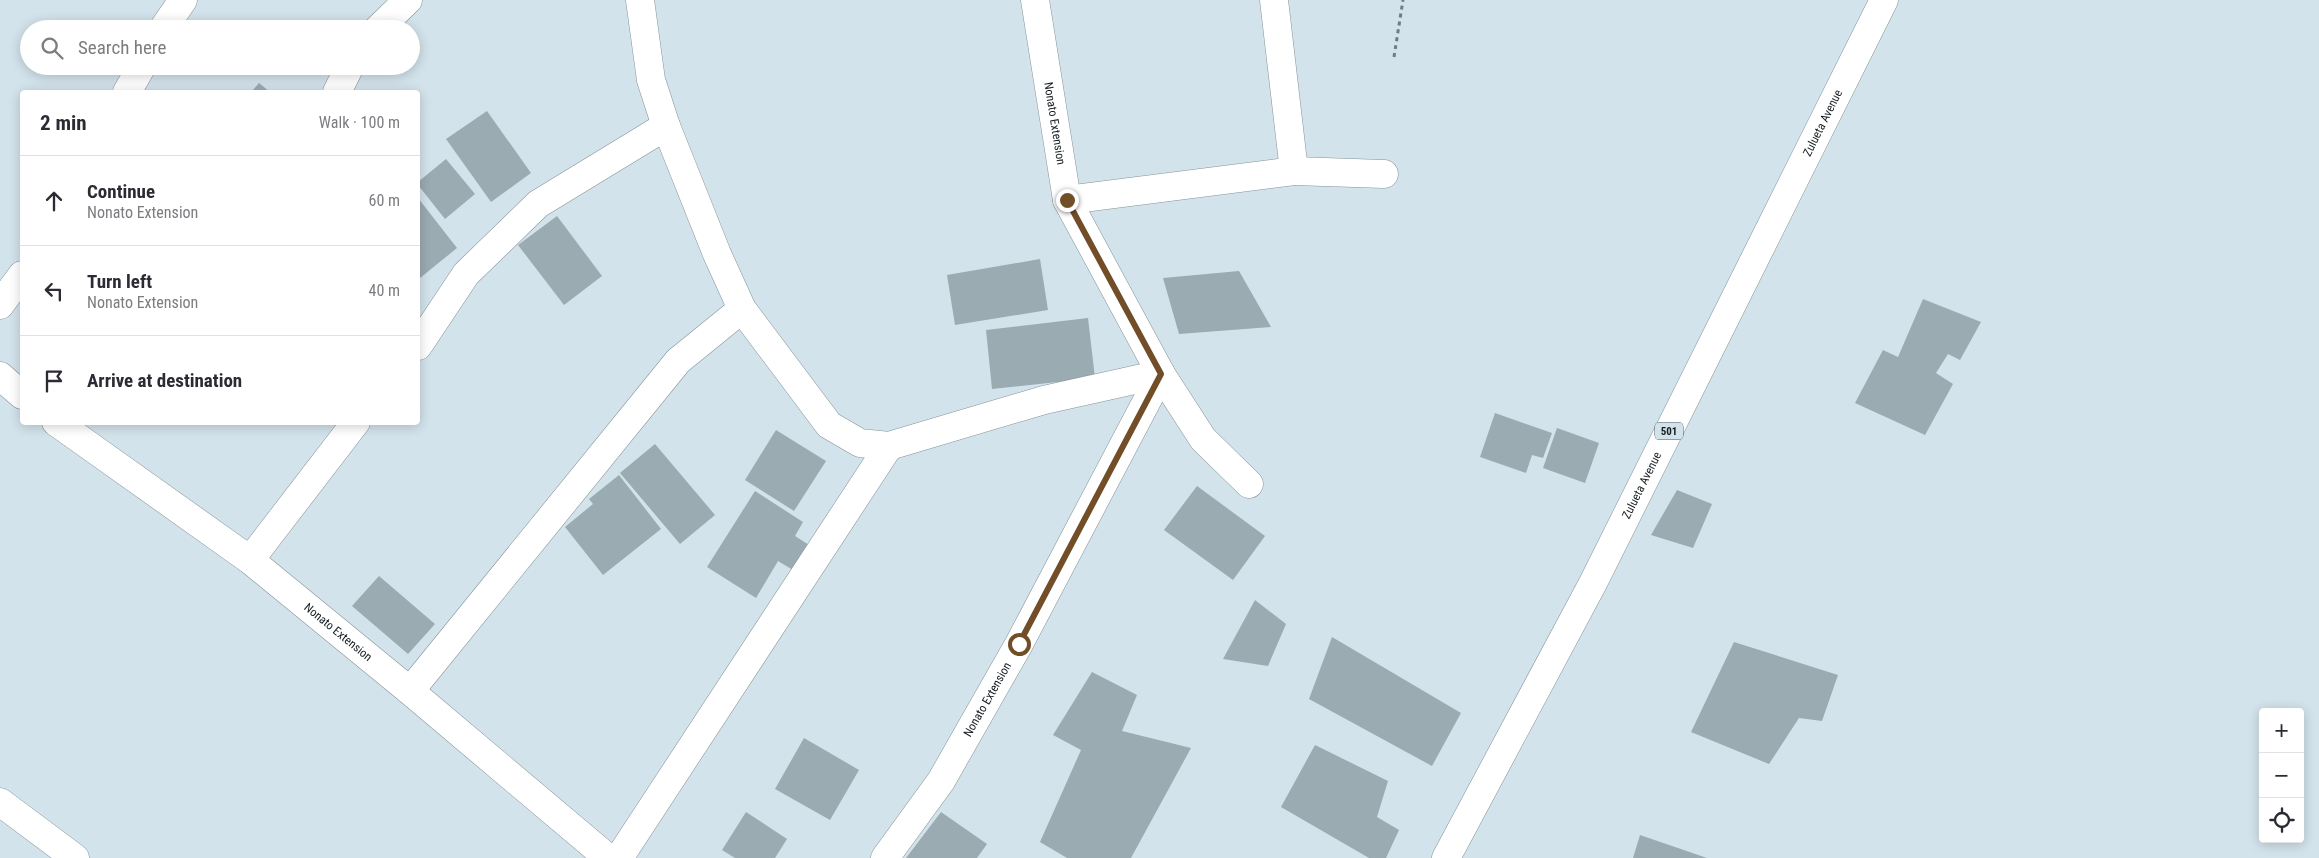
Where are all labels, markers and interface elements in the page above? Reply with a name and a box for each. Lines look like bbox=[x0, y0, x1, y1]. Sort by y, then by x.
search box bbox=[20, 20, 420, 75]
icon: search bbox=[38, 34, 66, 62]
text: Search here bbox=[78, 36, 166, 59]
street label: Nonato Extension bbox=[1041, 81, 1068, 166]
street label: Zulueta Avenue bbox=[1800, 87, 1845, 159]
text: 2 min bbox=[40, 111, 87, 135]
text: Walk · 100 m bbox=[319, 113, 400, 132]
text: Continue bbox=[87, 180, 155, 203]
icon: ahead bbox=[40, 187, 68, 215]
route end bbox=[1056, 189, 1079, 212]
text: 60 m bbox=[368, 191, 400, 210]
text: Nonato Extension bbox=[87, 203, 198, 222]
text: Turn left bbox=[87, 270, 152, 293]
icon: left bbox=[40, 277, 68, 305]
text: 40 m bbox=[368, 281, 400, 300]
text: Nonato Extension bbox=[87, 293, 198, 312]
icon: arrive bbox=[40, 367, 68, 395]
text: Arrive at destination bbox=[87, 369, 242, 392]
road number: 501 bbox=[1655, 422, 1683, 440]
street label: Zulueta Avenue bbox=[1619, 449, 1664, 521]
street label: Nonato Extension bbox=[301, 600, 375, 664]
route start bbox=[1008, 633, 1031, 656]
street label: Nonato Extension bbox=[961, 660, 1014, 739]
map controls bbox=[2259, 708, 2304, 843]
button: + bbox=[2259, 708, 2304, 753]
button: − bbox=[2259, 753, 2304, 798]
button: locate bbox=[2259, 798, 2304, 843]

